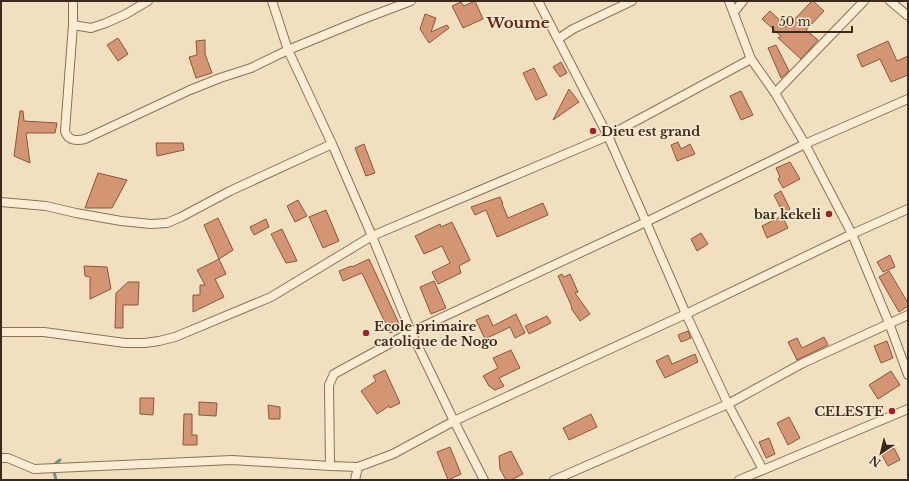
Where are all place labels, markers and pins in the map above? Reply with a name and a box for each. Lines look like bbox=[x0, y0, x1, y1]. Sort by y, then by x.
place label: Dieu est grand bbox=[601, 123, 700, 140]
marker: Dieu est grand bbox=[588, 126, 598, 136]
place label: bar kekeli bbox=[753, 206, 821, 223]
marker: bar kekeli bbox=[824, 209, 834, 219]
place label: Ecole primaire catolique de Nogo bbox=[374, 318, 498, 350]
marker: Ecole primaire catolique de Nogo bbox=[361, 328, 371, 338]
place label: CELESTE bbox=[814, 403, 884, 420]
marker: CELESTE bbox=[887, 406, 897, 416]

